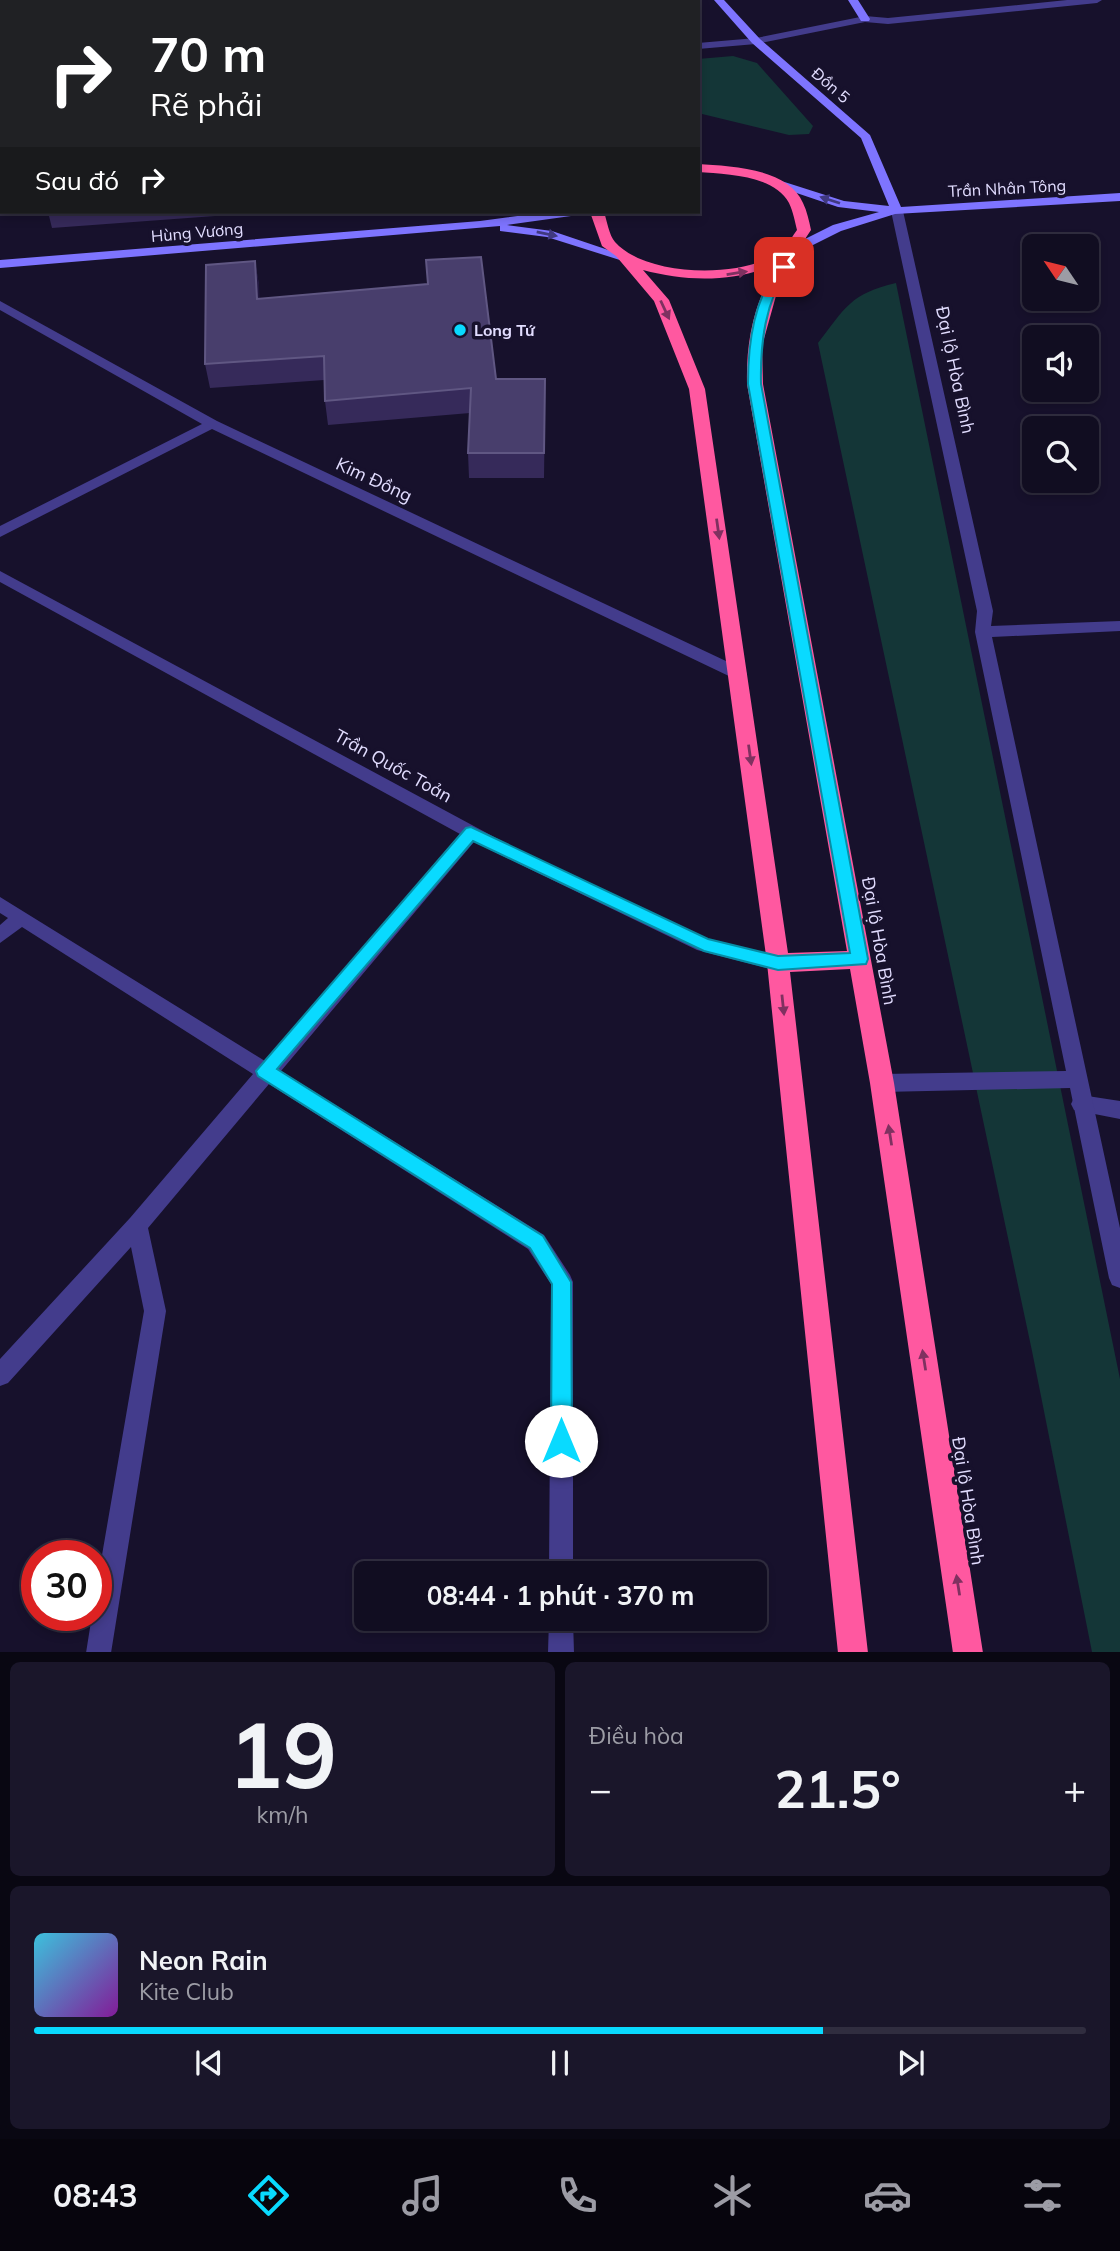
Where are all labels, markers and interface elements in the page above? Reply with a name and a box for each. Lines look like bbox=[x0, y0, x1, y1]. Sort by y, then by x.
text: 70 m bbox=[150, 23, 266, 84]
icon: right bbox=[35, 28, 126, 119]
street label: Đồn 5 bbox=[808, 63, 854, 107]
text: Rẽ phải bbox=[150, 84, 262, 124]
icon: right bbox=[133, 161, 171, 199]
text: Sau đó bbox=[35, 164, 119, 197]
street label: Trần Nhân Tông bbox=[947, 175, 1067, 201]
one-way arrow bbox=[819, 194, 840, 205]
street label: Hùng Vương bbox=[150, 218, 244, 246]
one-way arrow bbox=[536, 229, 558, 240]
north arrow bbox=[1022, 234, 1099, 312]
map controls bbox=[1022, 234, 1099, 493]
pin bbox=[754, 237, 814, 297]
icon: arrive bbox=[765, 248, 803, 286]
one-way arrow bbox=[726, 267, 748, 278]
one-way arrow bbox=[659, 300, 671, 320]
street label: Đại lộ Hòa Bình bbox=[931, 304, 980, 436]
place label: Long Tứ bbox=[474, 320, 536, 340]
marker: Long Tứ bbox=[452, 322, 468, 338]
button: sound bbox=[1022, 325, 1099, 402]
button: search bbox=[1022, 416, 1099, 493]
street label: Kim Đồng bbox=[332, 452, 416, 507]
one-way arrow bbox=[713, 519, 724, 541]
street label: Trần Quốc Toản bbox=[330, 724, 456, 807]
one-way arrow bbox=[745, 744, 756, 766]
street label: Đại lộ Hòa Bình bbox=[857, 875, 902, 1007]
one-way arrow bbox=[777, 994, 788, 1016]
one-way arrow bbox=[884, 1124, 895, 1146]
one-way arrow bbox=[918, 1349, 929, 1371]
position arrow bbox=[524, 1404, 598, 1478]
street label: Đại lộ Hòa Bình bbox=[947, 1435, 990, 1567]
speed limit sign: 30 bbox=[21, 1540, 112, 1631]
one-way arrow bbox=[952, 1574, 963, 1596]
text: 08:44 · 1 phút · 370 m bbox=[427, 1579, 694, 1612]
text: 19 bbox=[228, 1697, 337, 1811]
text: Điều hòa bbox=[589, 1721, 684, 1750]
text: 21.5° bbox=[774, 1756, 901, 1821]
text: − bbox=[589, 1765, 612, 1813]
text: + bbox=[1063, 1765, 1086, 1813]
text: km/h bbox=[256, 1800, 309, 1829]
text: Neon Rain bbox=[139, 1944, 268, 1977]
text: Kite Club bbox=[139, 1977, 234, 2006]
icon: previous bbox=[190, 2044, 228, 2082]
icon: pause bbox=[541, 2044, 579, 2082]
icon: next bbox=[892, 2044, 930, 2082]
icon: directions bbox=[244, 2171, 293, 2220]
icon: music bbox=[398, 2171, 447, 2220]
icon: phone bbox=[553, 2171, 602, 2220]
icon: climate bbox=[708, 2171, 757, 2220]
icon: car bbox=[863, 2171, 912, 2220]
icon: filters bbox=[1018, 2171, 1067, 2220]
text: 08:43 bbox=[53, 2175, 138, 2215]

